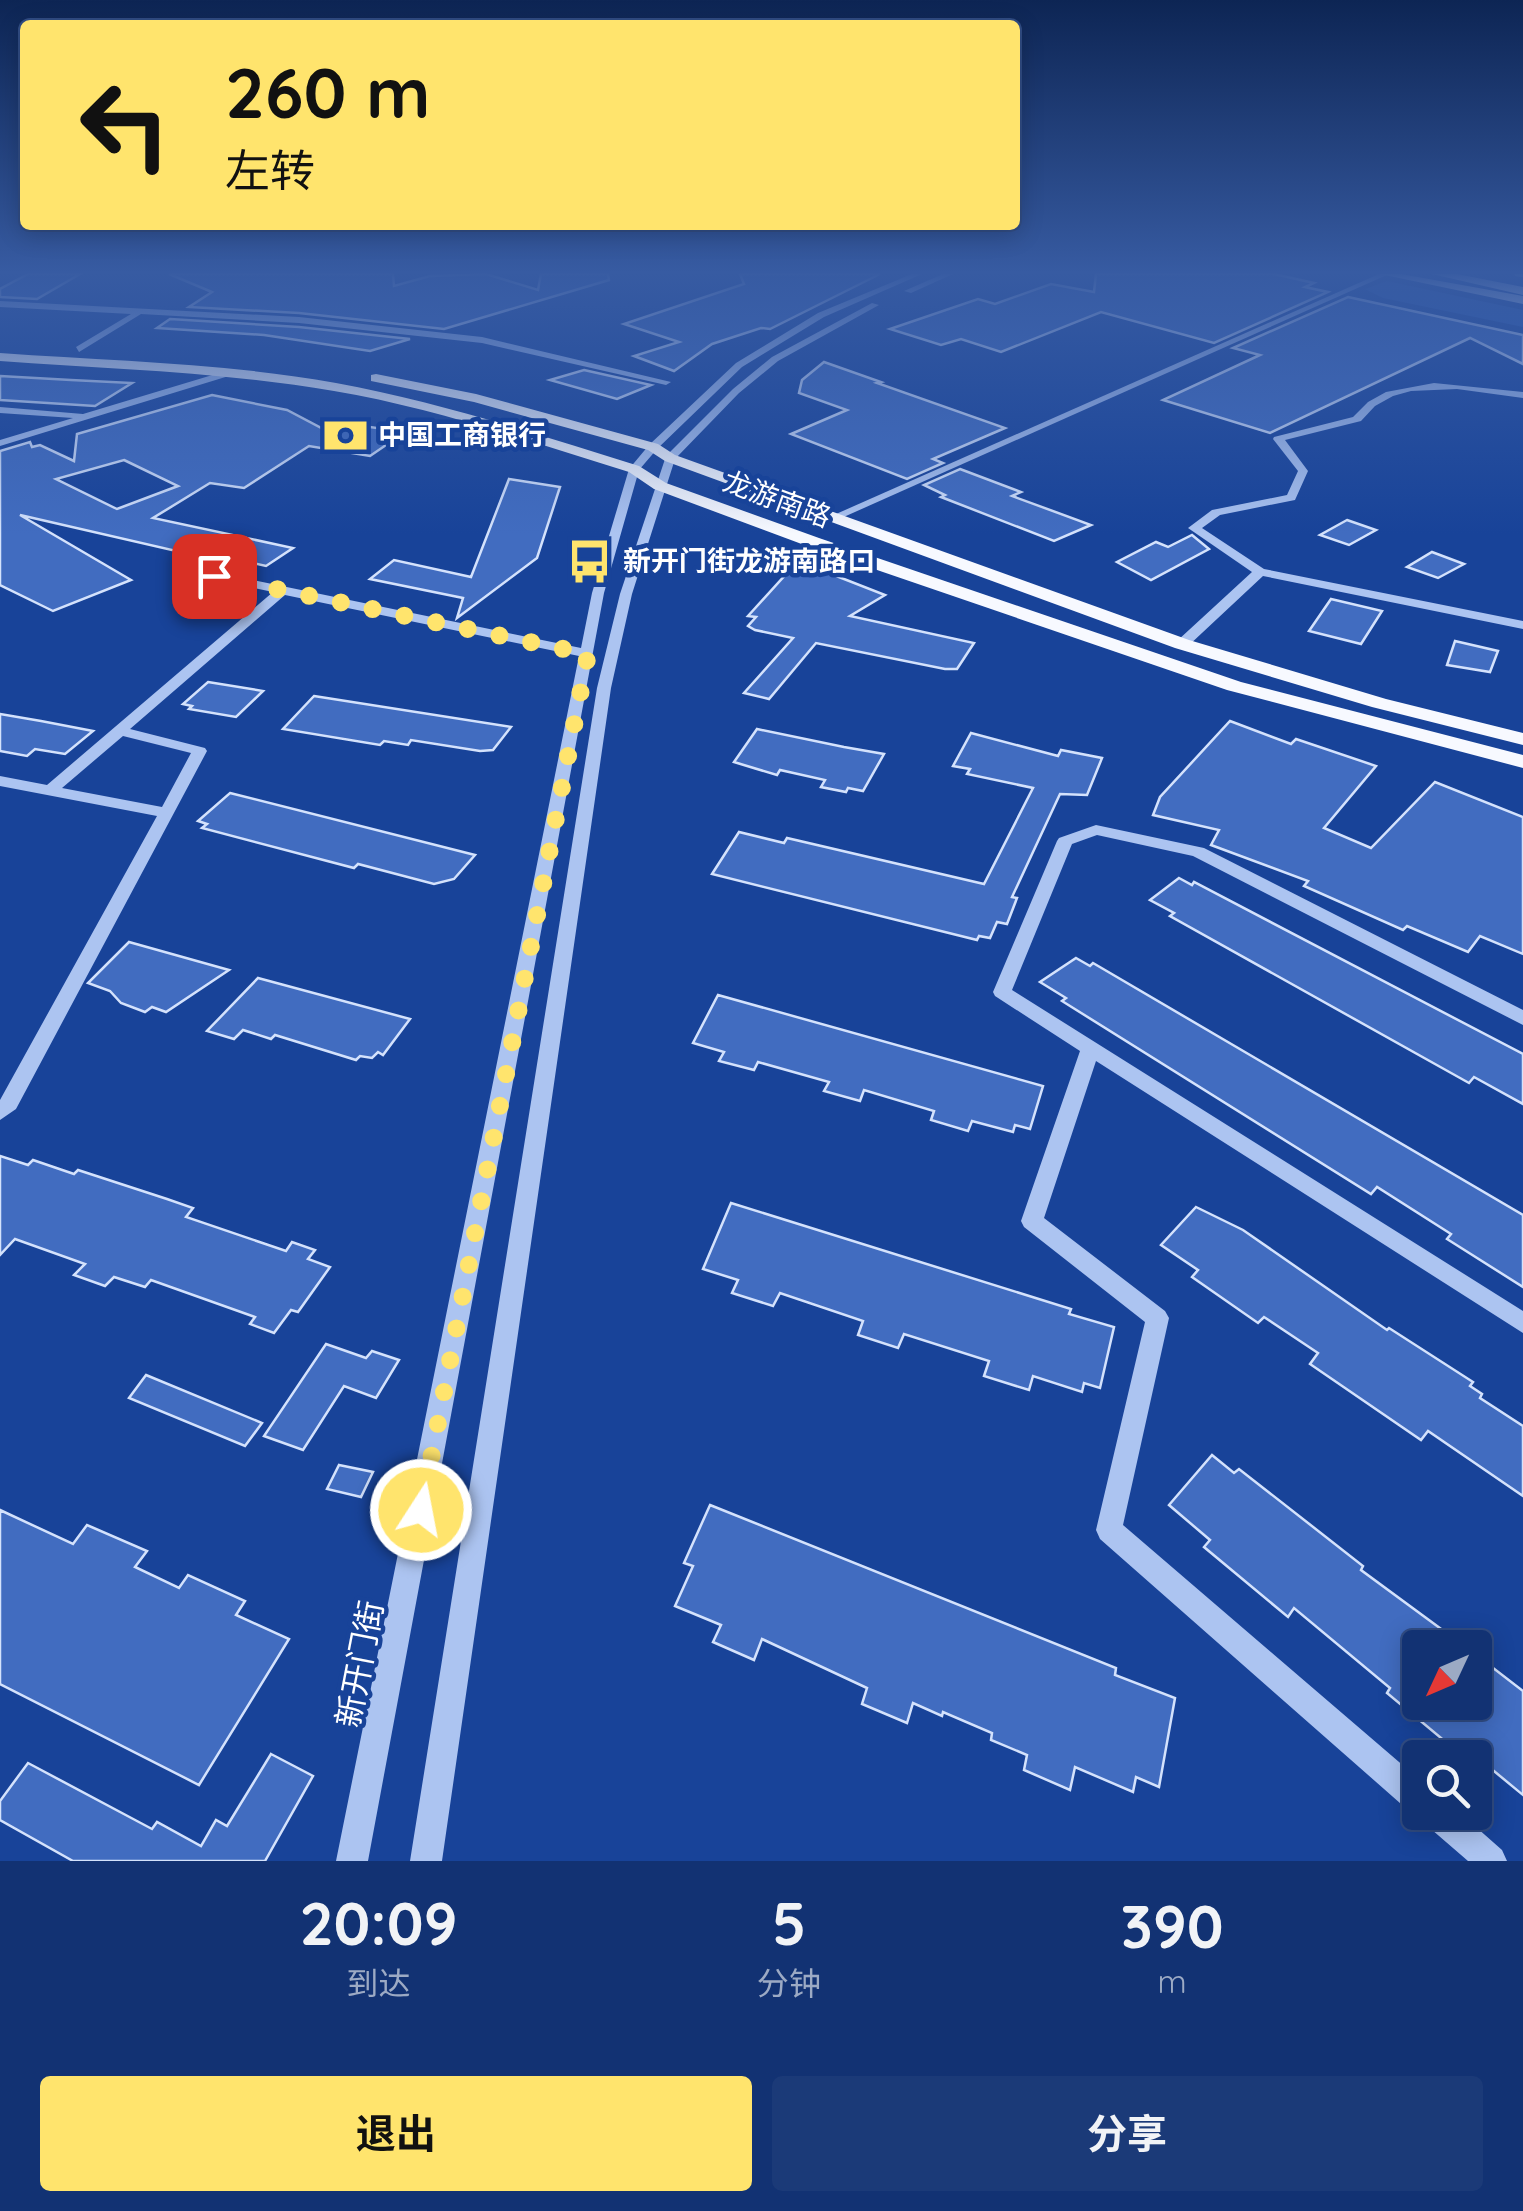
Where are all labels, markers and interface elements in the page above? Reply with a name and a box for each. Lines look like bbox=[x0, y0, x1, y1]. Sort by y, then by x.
text: 260 m bbox=[225, 48, 431, 136]
icon: left bbox=[60, 60, 190, 190]
text: 左转 bbox=[225, 142, 315, 198]
bank icon: 中国工商银行 bbox=[321, 411, 369, 459]
place label: 中国工商银行 bbox=[378, 417, 546, 452]
street label: 龙游南路 bbox=[719, 463, 836, 534]
pin bbox=[172, 534, 257, 619]
bus stop icon: 新开门街龙游南路口 bbox=[566, 537, 614, 585]
place label: 新开门街龙游南路口 bbox=[623, 543, 875, 578]
icon: arrive bbox=[187, 549, 242, 604]
position arrow bbox=[369, 1458, 473, 1562]
street label: 新开门街 bbox=[327, 1597, 391, 1730]
north arrow bbox=[1402, 1630, 1492, 1720]
map controls bbox=[1402, 1630, 1492, 1830]
button: search bbox=[1402, 1740, 1492, 1830]
text: 20:09 bbox=[299, 1885, 458, 1960]
text: 5 bbox=[772, 1885, 806, 1960]
text: 390 bbox=[1120, 1888, 1224, 1963]
text: m bbox=[1157, 1961, 1187, 2001]
text: 到达 bbox=[347, 1963, 411, 2003]
text: 分钟 bbox=[757, 1963, 821, 2003]
button: 退出 bbox=[40, 2076, 752, 2191]
button: 分享 bbox=[772, 2076, 1483, 2191]

